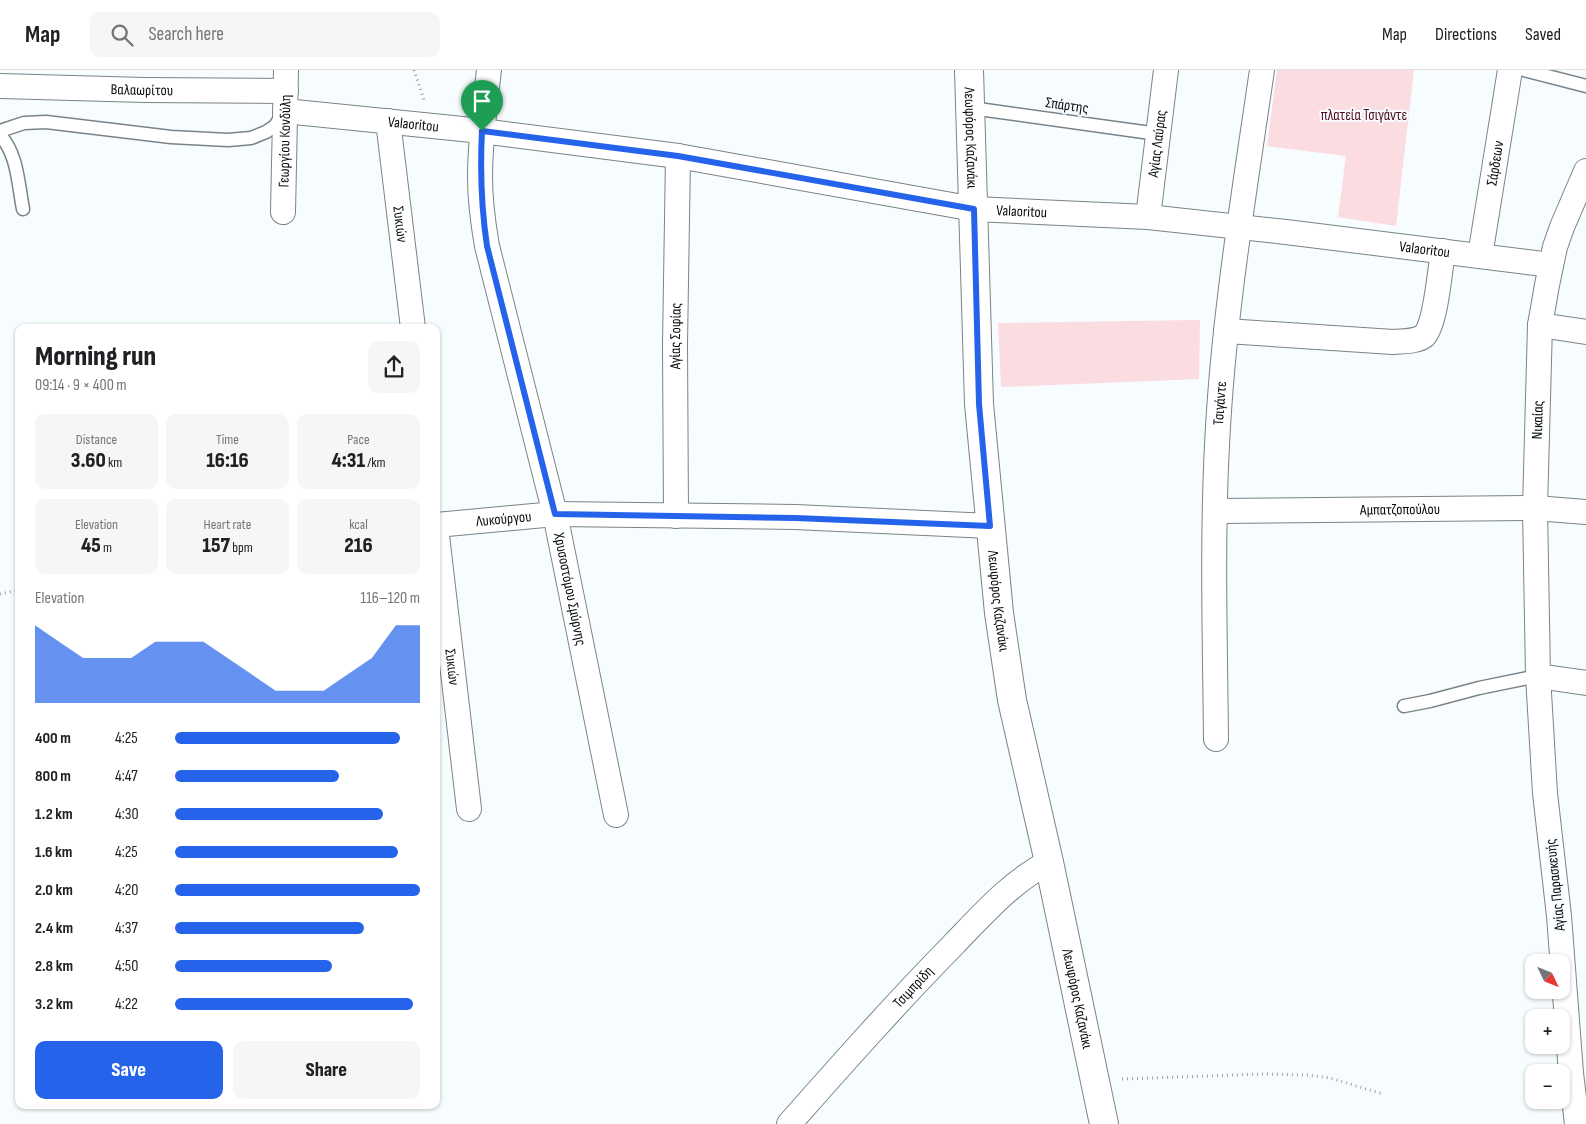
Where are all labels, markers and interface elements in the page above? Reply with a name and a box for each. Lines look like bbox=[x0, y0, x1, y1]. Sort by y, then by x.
search box bbox=[90, 12, 440, 57]
text: Map bbox=[25, 20, 60, 49]
icon: search bbox=[108, 21, 136, 49]
text: Search here bbox=[148, 23, 224, 46]
text: Map bbox=[1382, 24, 1407, 45]
text: Directions bbox=[1435, 24, 1497, 45]
text: Saved bbox=[1525, 24, 1561, 45]
street label: Βαλαωρίτου bbox=[110, 80, 173, 100]
pin bbox=[461, 80, 503, 131]
street label: Λεωφόρος Καζανάκι bbox=[959, 86, 982, 189]
icon: arrive bbox=[468, 87, 496, 115]
street label: Σπάρτης bbox=[1044, 93, 1090, 118]
street label: Γεωργίου Κονδύλη bbox=[275, 94, 295, 188]
park label: πλατεία Τσιγάντε bbox=[1321, 106, 1408, 125]
street label: Αγίας Λαύρας bbox=[1144, 109, 1171, 179]
street label: Valaoritou bbox=[387, 113, 440, 137]
street label: Σάρδεων bbox=[1482, 139, 1508, 187]
street label: Valaoritou bbox=[996, 201, 1048, 222]
street label: Συκιών bbox=[388, 205, 412, 244]
street label: Valaoritou bbox=[1398, 237, 1451, 262]
street label: Αγίας Σοφίας bbox=[666, 302, 686, 370]
text: Morning run bbox=[35, 340, 156, 373]
button: share bbox=[368, 341, 420, 393]
text: 09:14 · 9 × 400 m bbox=[35, 376, 127, 395]
street label: Τσιγάντε bbox=[1209, 380, 1231, 426]
street label: Νικαίας bbox=[1528, 400, 1548, 440]
text: Distance bbox=[76, 431, 117, 448]
text: Time bbox=[216, 431, 239, 448]
text: Pace bbox=[347, 431, 370, 448]
text: 3.60 bbox=[71, 448, 106, 473]
text: 16:16 bbox=[206, 448, 249, 473]
text: 4:31 bbox=[332, 448, 365, 473]
text: km bbox=[106, 454, 122, 471]
text: /km bbox=[365, 454, 386, 471]
street label: Αμπατζοπούλου bbox=[1359, 500, 1440, 520]
street label: Λυκούργου bbox=[474, 507, 532, 531]
text: Elevation bbox=[75, 516, 118, 533]
text: Heart rate bbox=[204, 516, 251, 533]
text: kcal bbox=[349, 516, 368, 533]
street label: Χρυσοστόμου Σμύρνης bbox=[549, 530, 590, 647]
text: 45 bbox=[81, 533, 101, 558]
text: 157 bbox=[202, 533, 230, 558]
text: 216 bbox=[344, 533, 373, 558]
text: m bbox=[101, 539, 112, 556]
text: bpm bbox=[230, 539, 253, 556]
street label: Λεωφόρος Καζανάκι bbox=[983, 548, 1014, 653]
text: Elevation bbox=[35, 589, 84, 608]
text: 116–120 m bbox=[361, 589, 420, 608]
street label: Συκιών bbox=[440, 648, 463, 686]
text: 400 m bbox=[35, 729, 71, 748]
text: 4:25 bbox=[115, 729, 138, 748]
text: 800 m bbox=[35, 767, 71, 786]
text: 4:47 bbox=[115, 767, 138, 786]
text: 1.2 km bbox=[35, 805, 73, 824]
text: 4:30 bbox=[115, 805, 139, 824]
street label: Αγίας Παρασκευής bbox=[1541, 838, 1570, 933]
text: 1.6 km bbox=[35, 843, 72, 862]
text: 4:25 bbox=[115, 843, 138, 862]
text: 2.0 km bbox=[35, 881, 73, 900]
text: 4:20 bbox=[115, 881, 138, 900]
text: 2.4 km bbox=[35, 919, 73, 938]
text: 4:37 bbox=[115, 919, 138, 938]
street label: Λεωφόρος Καζανάκι bbox=[1057, 946, 1097, 1051]
north arrow bbox=[1525, 954, 1570, 999]
map controls bbox=[1525, 954, 1570, 1109]
text: 2.8 km bbox=[35, 957, 73, 976]
text: 4:50 bbox=[115, 957, 138, 976]
street label: Τσιμπρίδη bbox=[889, 962, 938, 1012]
text: 3.2 km bbox=[35, 995, 73, 1014]
text: 4:22 bbox=[115, 995, 138, 1014]
button: + bbox=[1525, 1009, 1570, 1054]
button: Save bbox=[35, 1041, 223, 1099]
button: Share bbox=[233, 1041, 420, 1099]
button: − bbox=[1525, 1064, 1570, 1109]

